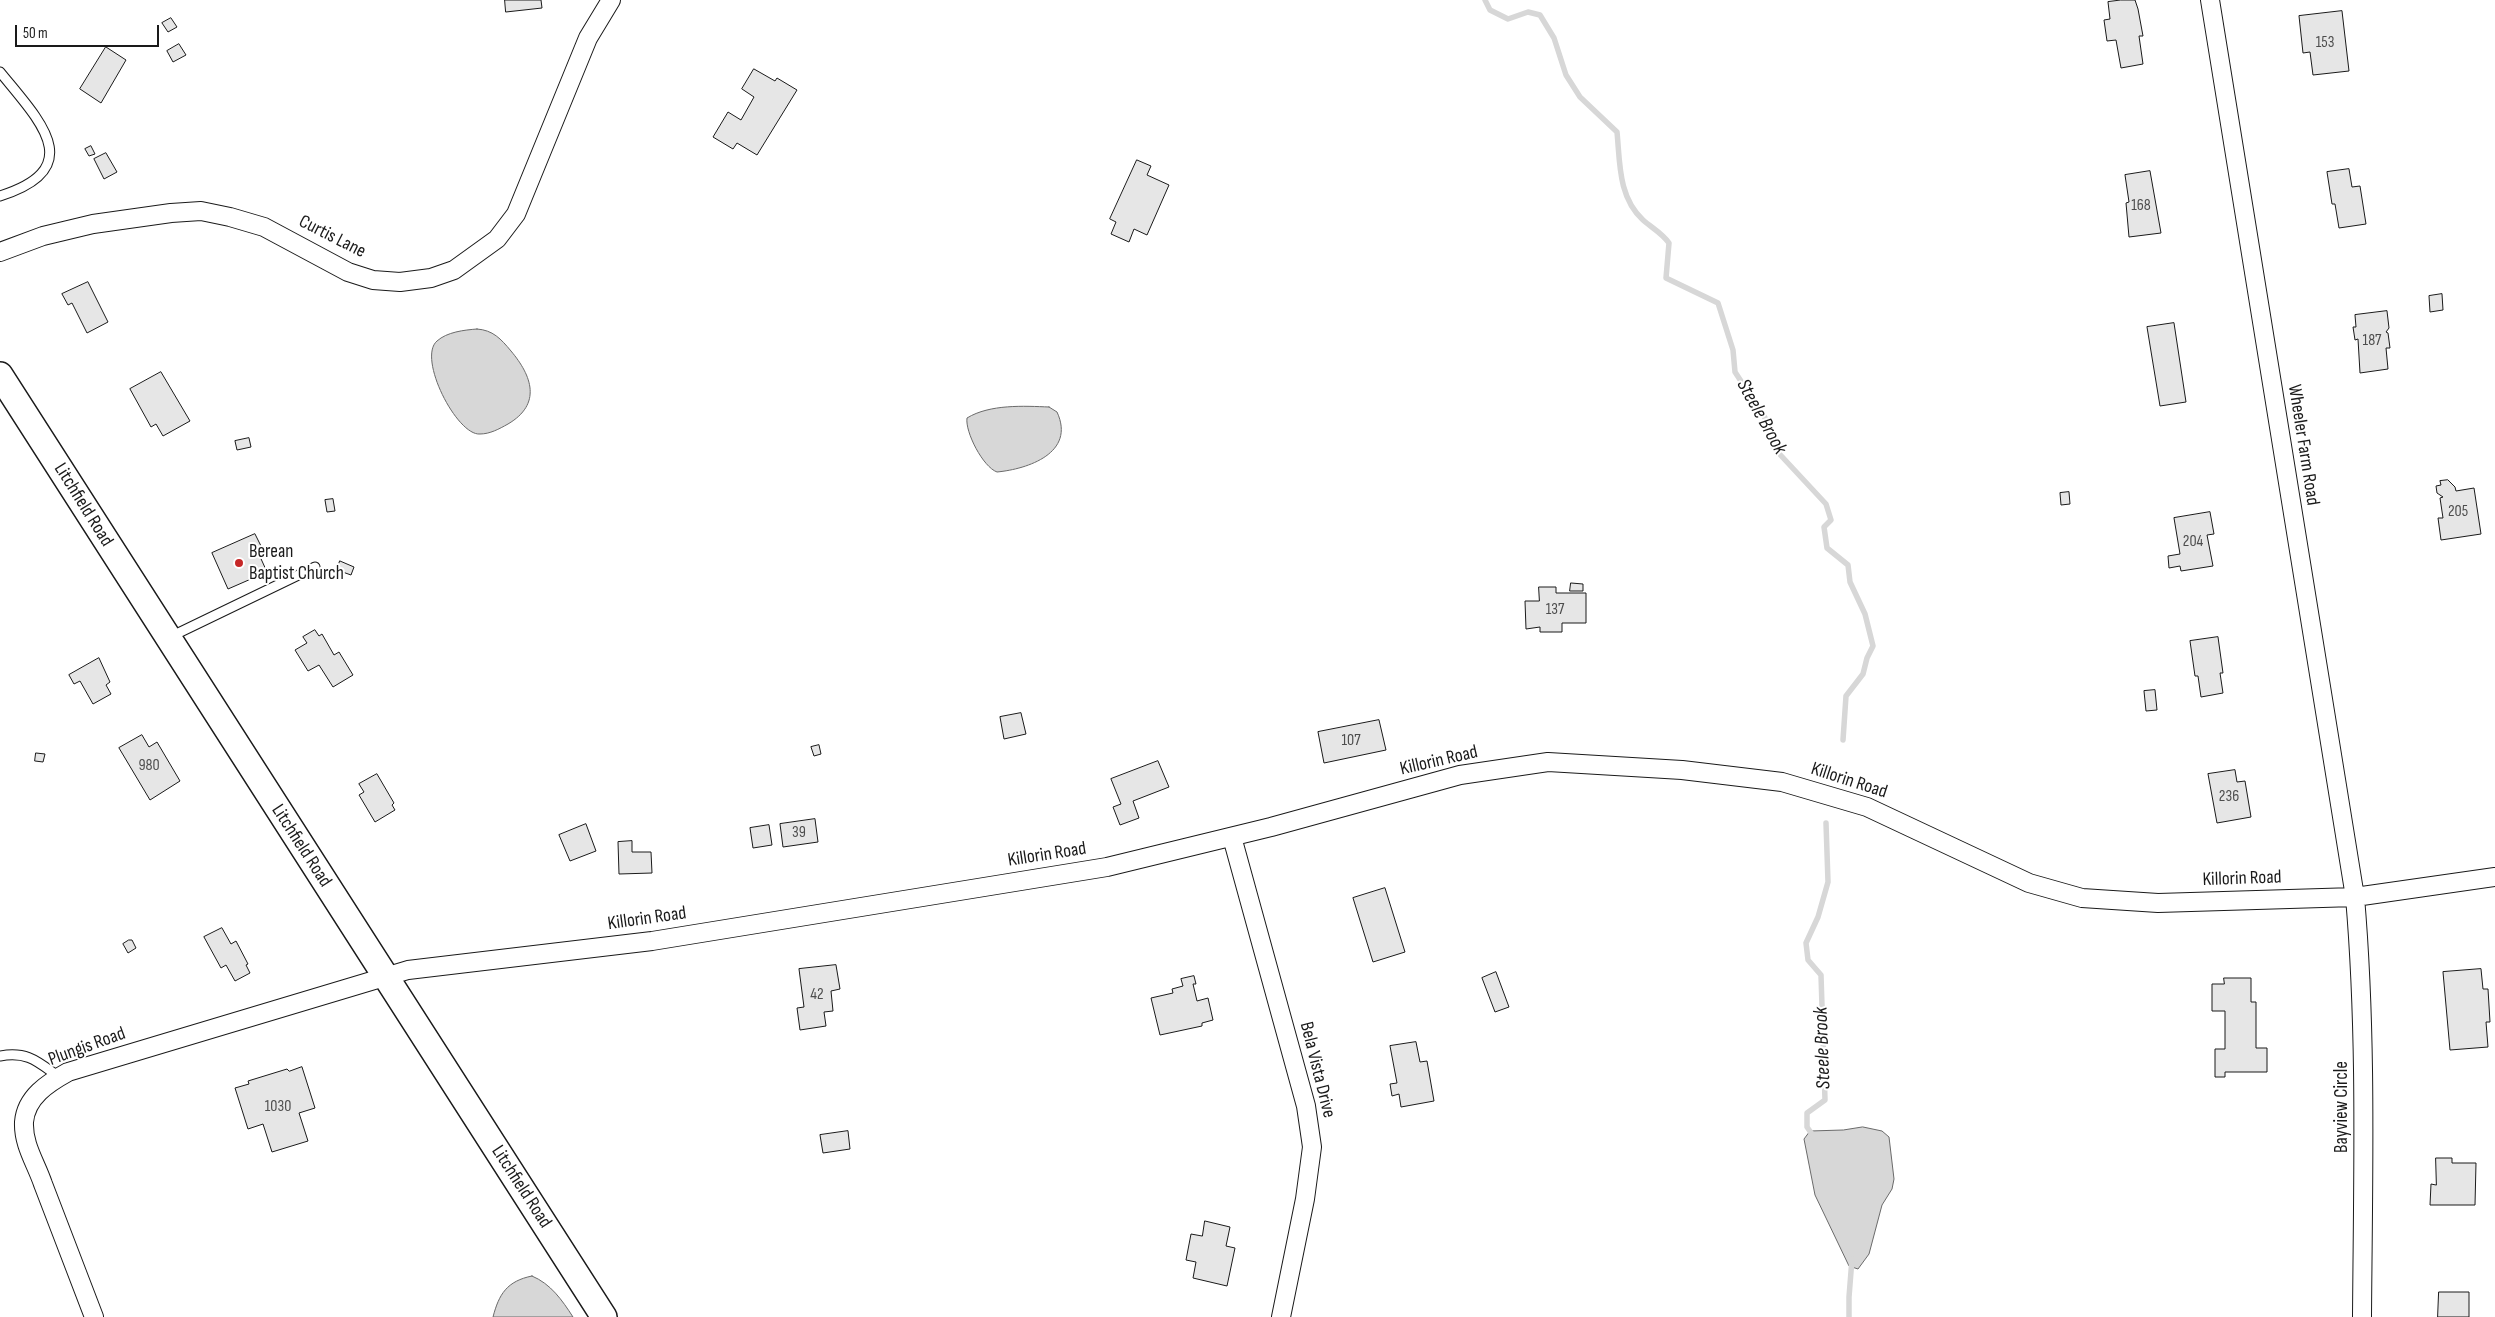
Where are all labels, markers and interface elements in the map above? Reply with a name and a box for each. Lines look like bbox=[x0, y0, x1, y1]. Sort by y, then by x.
scale bar bbox=[18, 15, 161, 47]
text: 50 m bbox=[23, 24, 48, 43]
house number: 153 bbox=[2316, 33, 2334, 53]
house number: 168 bbox=[2131, 196, 2151, 216]
street label: Curtis Lane bbox=[295, 210, 369, 264]
house number: 187 bbox=[2363, 331, 2381, 351]
water label: Steele Brook bbox=[1731, 375, 1791, 459]
street label: Wheeler Farm Road bbox=[2282, 383, 2324, 507]
street label: Litchfield Road bbox=[48, 459, 118, 551]
house number: 205 bbox=[2448, 502, 2468, 522]
house number: 204 bbox=[2183, 532, 2203, 552]
place label: Berean Baptist Church bbox=[249, 541, 344, 585]
marker: Berean Baptist Church bbox=[233, 557, 245, 569]
house number: 137 bbox=[1546, 600, 1564, 620]
house number: 107 bbox=[1341, 731, 1361, 751]
street label: Killorin Road bbox=[1398, 741, 1480, 781]
house number: 980 bbox=[138, 756, 160, 776]
street label: Killorin Road bbox=[1808, 758, 1890, 804]
house number: 236 bbox=[2219, 787, 2239, 807]
street label: Litchfield Road bbox=[266, 800, 336, 892]
house number: 39 bbox=[792, 823, 806, 843]
street label: Killorin Road bbox=[1006, 838, 1088, 872]
street label: Killorin Road bbox=[2202, 866, 2282, 892]
street label: Killorin Road bbox=[606, 902, 688, 936]
house number: 42 bbox=[810, 985, 824, 1005]
water label: Steele Brook bbox=[1810, 1007, 1836, 1089]
street label: Bela Vista Drive bbox=[1294, 1020, 1340, 1120]
street label: Plungis Road bbox=[45, 1023, 129, 1071]
street label: Bayview Circle bbox=[2331, 1061, 2353, 1153]
house number: 1030 bbox=[265, 1097, 291, 1117]
street label: Litchfield Road bbox=[486, 1141, 556, 1233]

